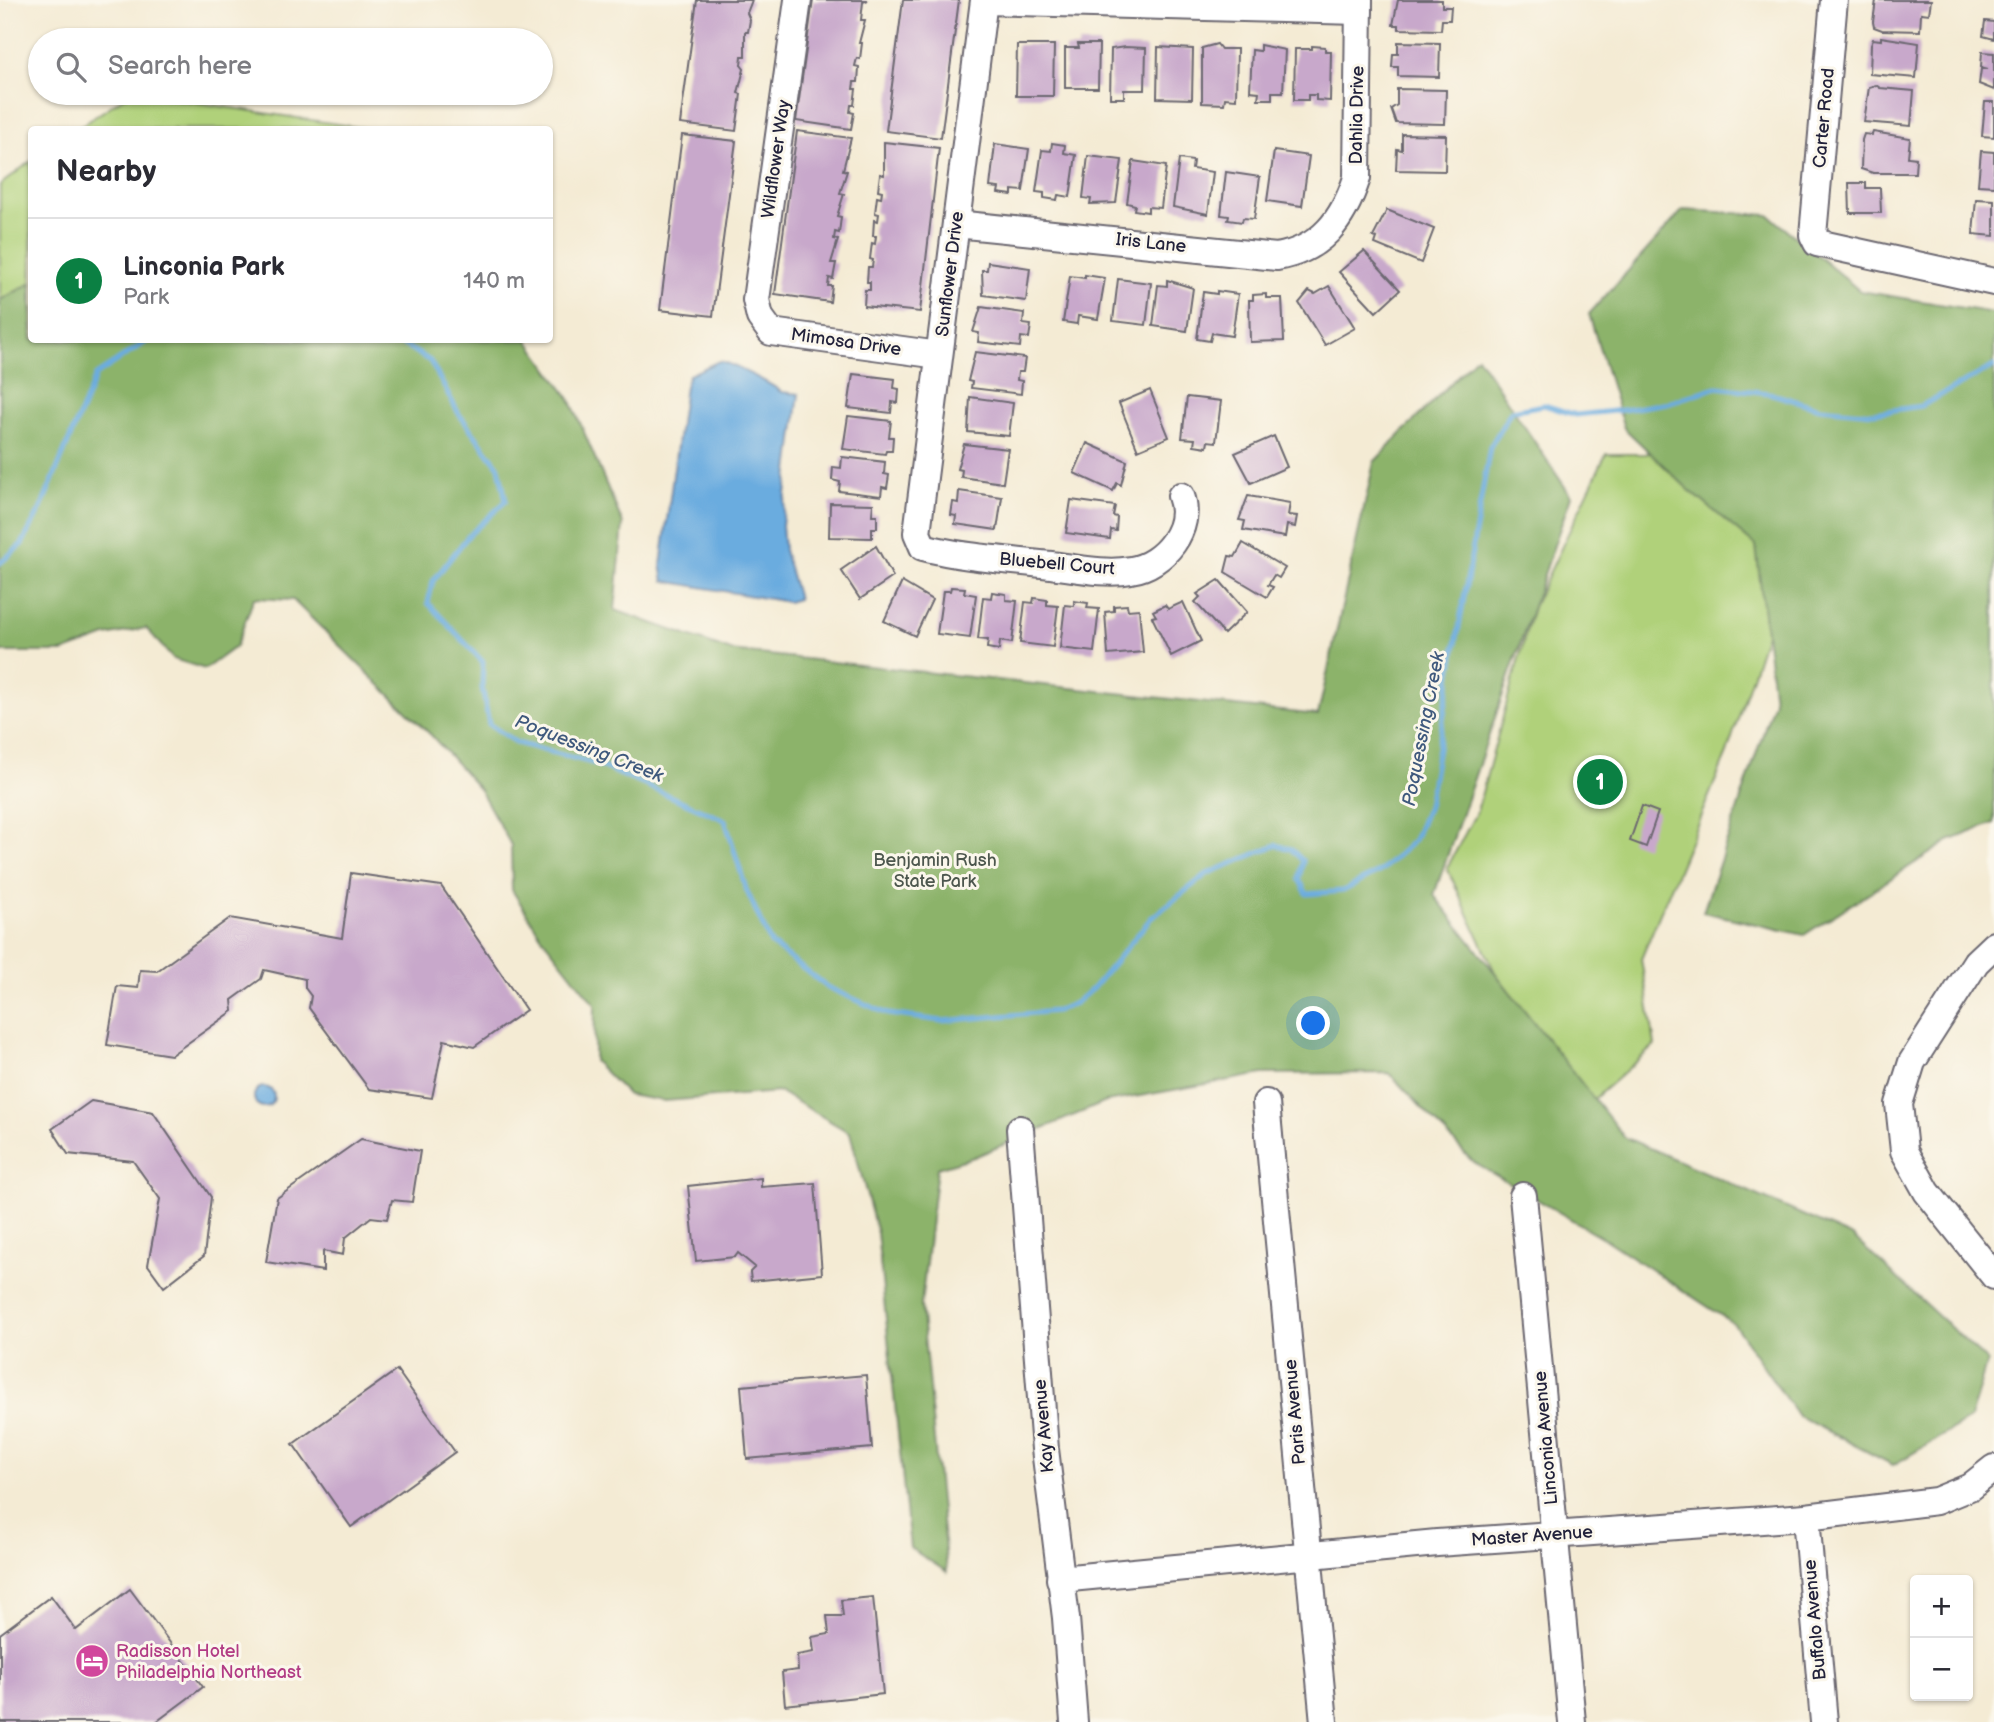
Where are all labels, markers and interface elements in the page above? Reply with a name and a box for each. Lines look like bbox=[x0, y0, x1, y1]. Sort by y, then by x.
search box bbox=[28, 28, 553, 105]
icon: search bbox=[52, 48, 90, 86]
text: Search here bbox=[108, 51, 252, 82]
street label: Dahlia Drive bbox=[1346, 65, 1368, 164]
street label: Carter Road bbox=[1809, 67, 1839, 169]
street label: Wildflower Way bbox=[757, 98, 795, 220]
text: Nearby bbox=[56, 154, 156, 190]
street label: Sunflower Drive bbox=[932, 210, 968, 338]
street label: Iris Lane bbox=[1115, 229, 1188, 257]
text: Linconia Park bbox=[123, 252, 285, 283]
text: 1 bbox=[74, 267, 84, 295]
text: 140 m bbox=[463, 267, 525, 295]
text: Park bbox=[123, 283, 169, 311]
street label: Mimosa Drive bbox=[790, 324, 903, 360]
street label: Bluebell Court bbox=[998, 548, 1116, 580]
water label: Poquessing Creek bbox=[1398, 649, 1450, 808]
water label: Poquessing Creek bbox=[512, 710, 667, 788]
pin: 1 bbox=[1577, 756, 1623, 808]
park label: Benjamin Rush State Park bbox=[873, 850, 997, 892]
your location bbox=[1296, 1006, 1330, 1040]
street label: Paris Avenue bbox=[1280, 1358, 1310, 1466]
street label: Linconia Avenue bbox=[1530, 1370, 1562, 1506]
street label: Kay Avenue bbox=[1029, 1378, 1059, 1474]
street label: Master Avenue bbox=[1470, 1521, 1594, 1551]
street label: Buffalo Avenue bbox=[1799, 1558, 1831, 1681]
map controls bbox=[1910, 1575, 1973, 1701]
button: + bbox=[1910, 1575, 1973, 1638]
button: − bbox=[1910, 1638, 1973, 1701]
place label: Radisson Hotel Philadelphia Northeast bbox=[116, 1641, 302, 1683]
hotel icon: Radisson Hotel Philadelphia Northeast bbox=[73, 1642, 111, 1680]

